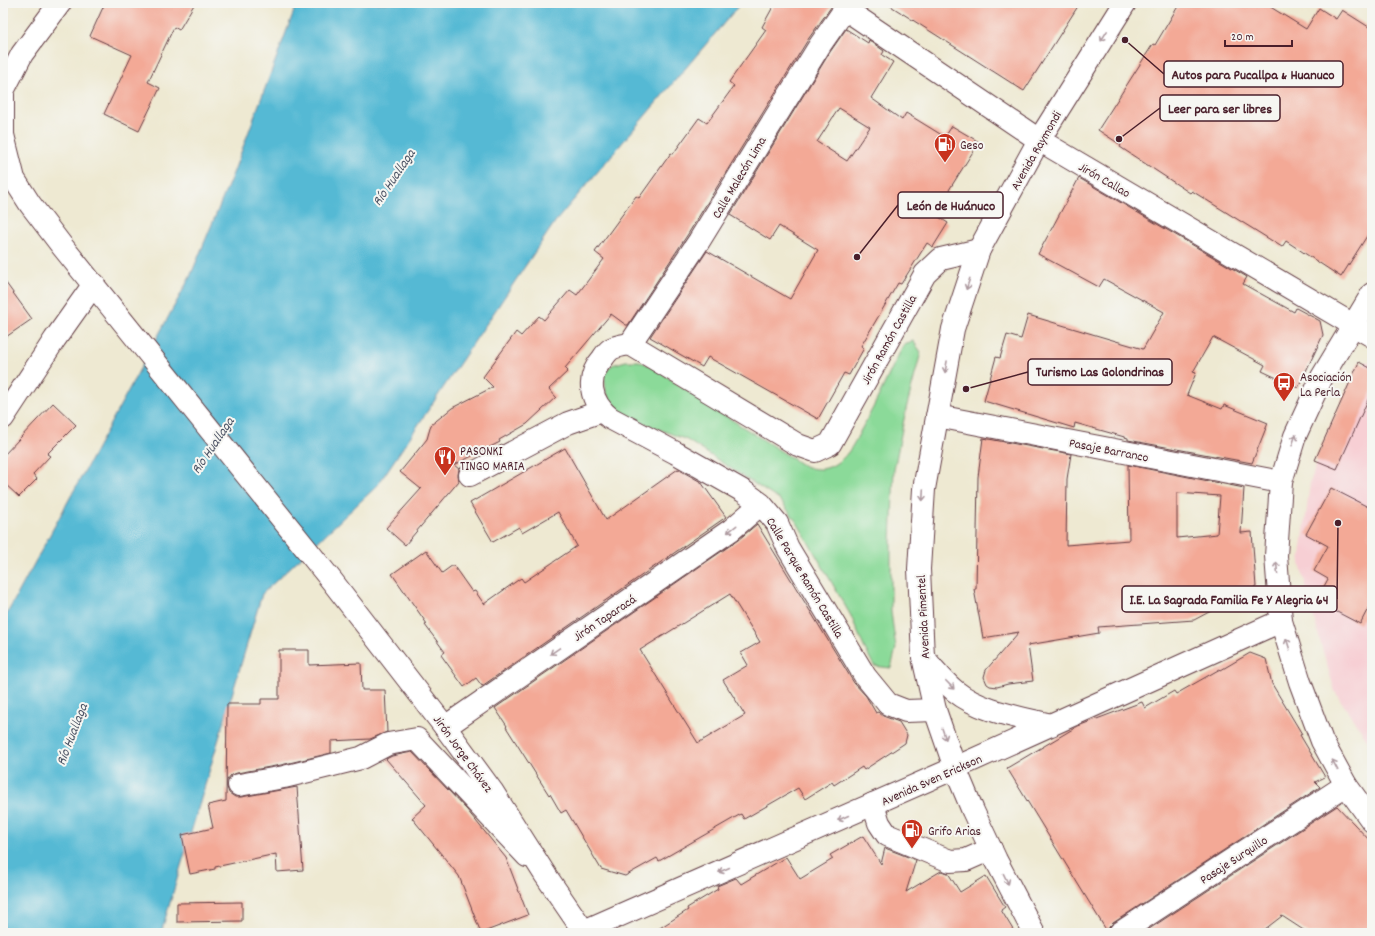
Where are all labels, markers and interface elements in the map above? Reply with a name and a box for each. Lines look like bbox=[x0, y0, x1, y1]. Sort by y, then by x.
scale bar bbox=[1225, 22, 1292, 48]
text: 20 m bbox=[1231, 29, 1254, 46]
one-way arrow bbox=[1100, 30, 1108, 42]
callout: Autos para Pucallpa & Huanuco bbox=[1164, 61, 1343, 87]
text: Autos para Pucallpa & Huanuco bbox=[1171, 66, 1335, 86]
callout: Leer para ser libres bbox=[1160, 95, 1280, 121]
text: Leer para ser libres bbox=[1168, 100, 1272, 120]
street label: Avenida Raymondi bbox=[1007, 108, 1068, 194]
fuel station icon: Geso bbox=[932, 131, 958, 164]
street label: Calle Malecón Lima bbox=[708, 133, 773, 223]
place label: Geso bbox=[960, 137, 984, 156]
water label: Río Huallaga bbox=[368, 145, 422, 210]
street label: Jirón Callao bbox=[1074, 159, 1133, 204]
callout: León de Huánuco bbox=[898, 192, 1003, 218]
text: León de Huánuco bbox=[907, 197, 995, 217]
one-way arrow bbox=[964, 278, 971, 291]
street label: Jirón Ramón Castilla bbox=[858, 291, 923, 389]
callout: Turismo Las Golondrinas bbox=[1028, 359, 1172, 385]
one-way arrow bbox=[942, 360, 950, 373]
text: Turismo Las Golondrinas bbox=[1036, 363, 1164, 383]
place label: Asociación La Perla bbox=[1300, 369, 1351, 403]
bus stop icon: Asociación La Perla bbox=[1271, 370, 1297, 403]
water label: Río Huallaga bbox=[187, 413, 241, 478]
street label: Pasaje Barranco bbox=[1067, 434, 1150, 469]
one-way arrow bbox=[1291, 434, 1298, 447]
place label: PASONKI TINGO MARIA bbox=[460, 443, 525, 477]
restaurant icon: PASONKI TINGO MARIA bbox=[432, 444, 458, 477]
one-way arrow bbox=[920, 488, 927, 501]
street label: Calle Parque Ramón Castilla bbox=[760, 514, 848, 643]
one-way arrow bbox=[726, 525, 737, 533]
one-way arrow bbox=[1273, 562, 1280, 575]
street label: Avenida Pimentel bbox=[913, 574, 936, 659]
callout: I.E. La Sagrada Familia Fe Y Alegria 64 bbox=[1122, 586, 1337, 612]
street label: Jirón Taparacá bbox=[570, 591, 641, 647]
text: I.E. La Sagrada Familia Fe Y Alegria 64 bbox=[1129, 591, 1329, 611]
one-way arrow bbox=[1284, 638, 1291, 651]
one-way arrow bbox=[550, 647, 561, 655]
one-way arrow bbox=[945, 680, 955, 690]
water label: Río Huallaga bbox=[52, 700, 94, 768]
street label: Jirón Jorge Chávez bbox=[427, 712, 497, 797]
one-way arrow bbox=[940, 728, 948, 740]
street label: Avenida Sven Erickson bbox=[879, 751, 985, 812]
one-way arrow bbox=[1331, 759, 1339, 771]
one-way arrow bbox=[837, 815, 849, 822]
fuel station icon: Grifo Arias bbox=[899, 817, 925, 850]
place label: Grifo Arias bbox=[928, 823, 981, 842]
street label: Pasaje Surquillo bbox=[1197, 832, 1272, 890]
one-way arrow bbox=[718, 867, 730, 874]
one-way arrow bbox=[1003, 873, 1010, 885]

